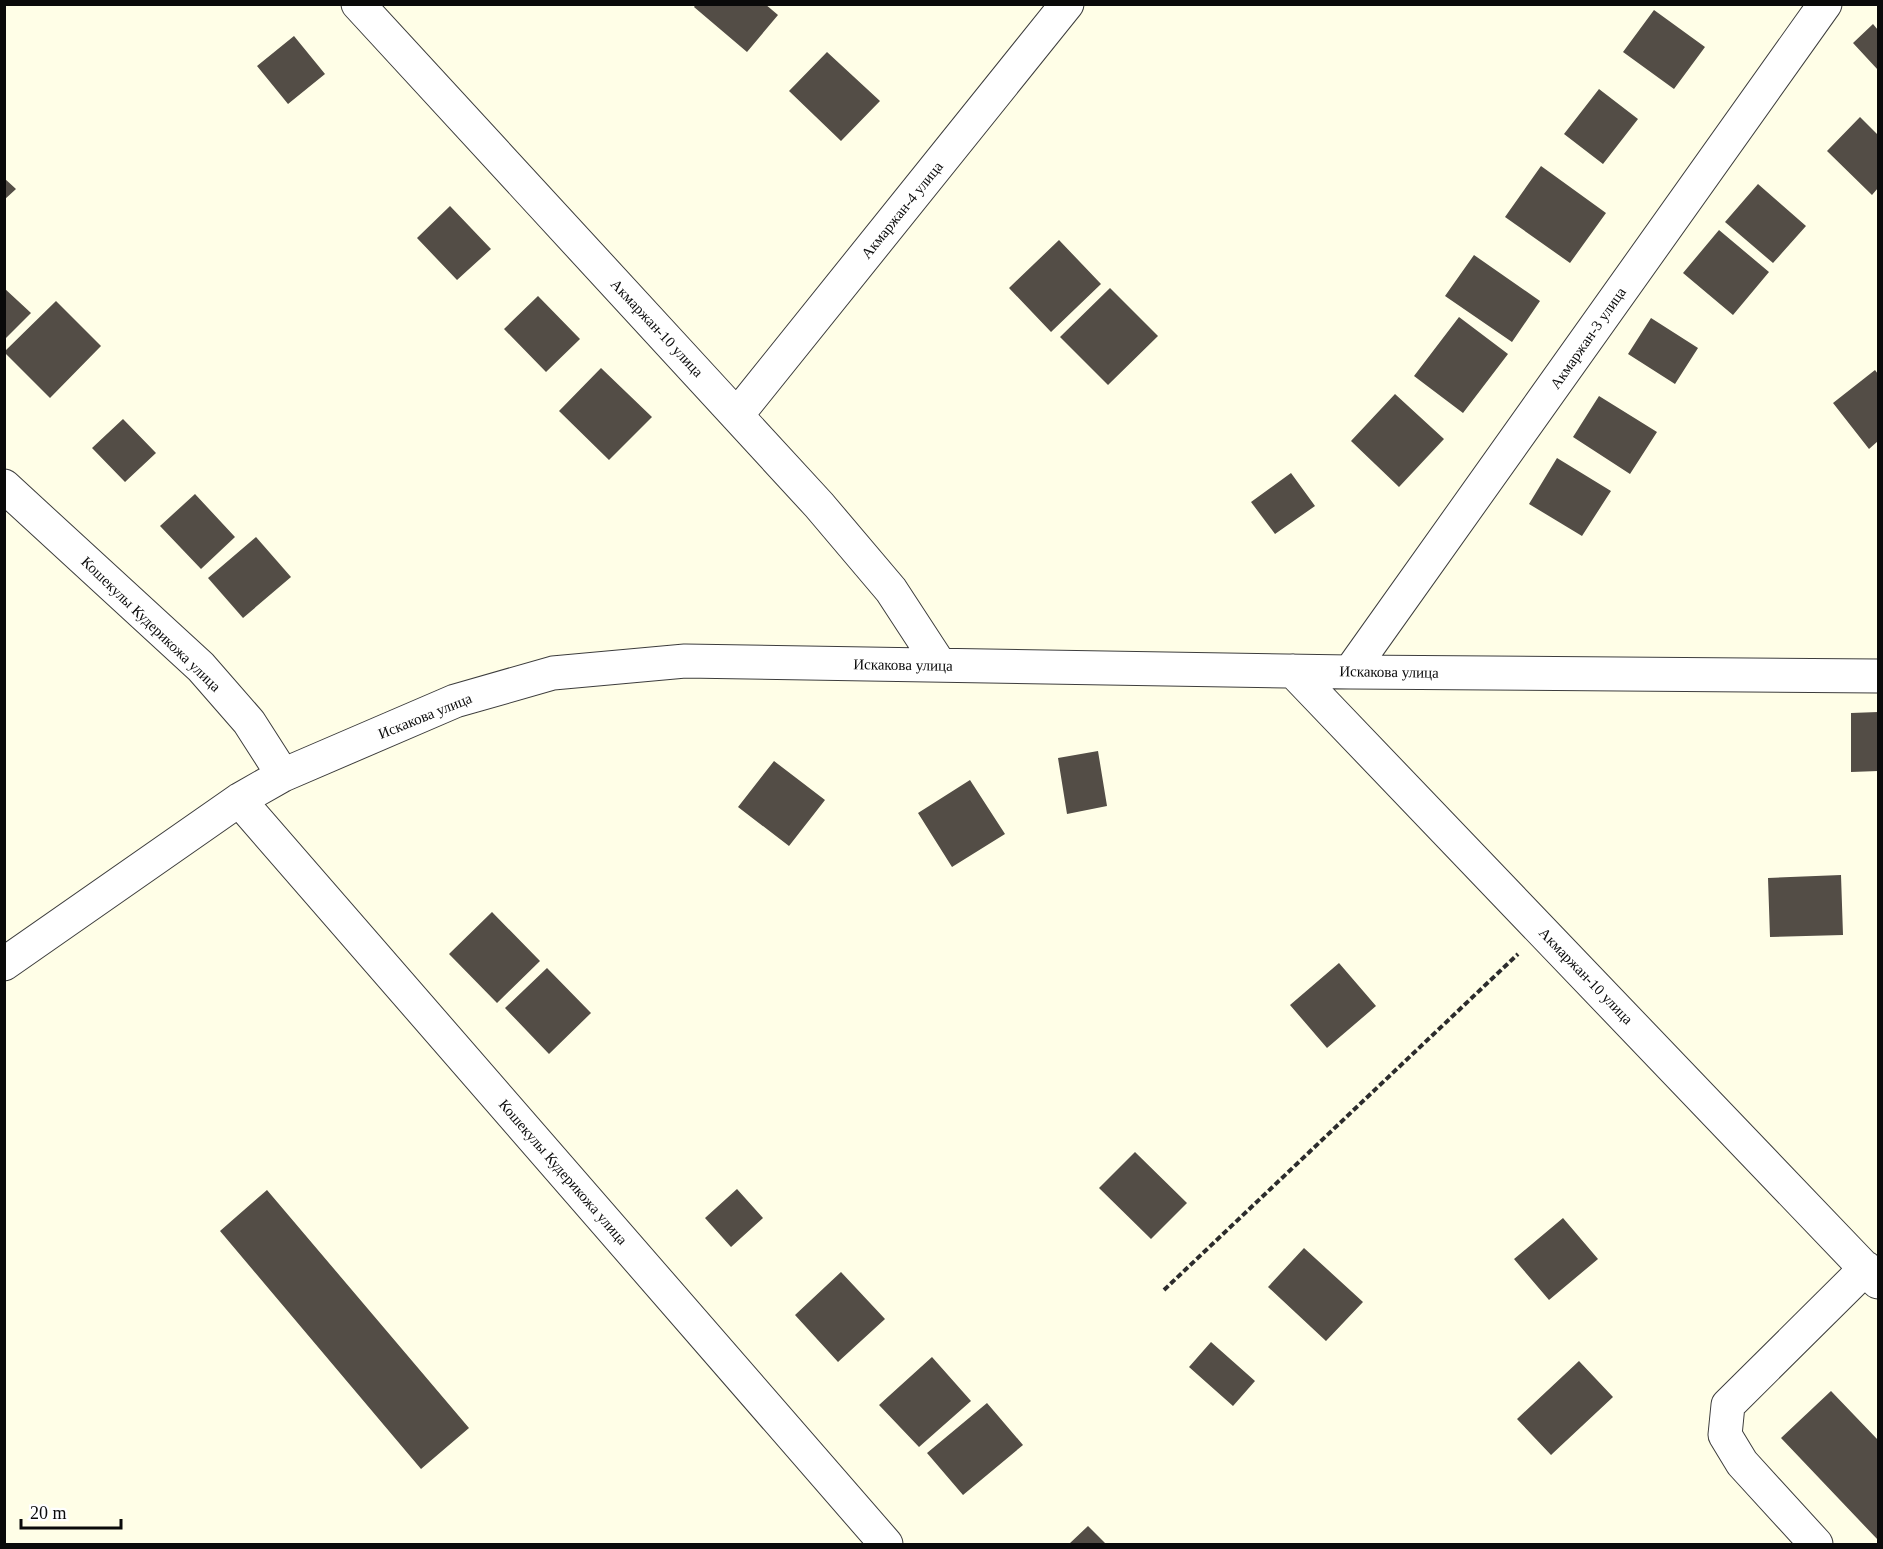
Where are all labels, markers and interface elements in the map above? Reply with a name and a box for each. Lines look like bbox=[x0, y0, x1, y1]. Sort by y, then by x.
street label: Акмаржан-4 улица bbox=[858, 158, 946, 262]
street label: Акмаржан-10 улица bbox=[608, 276, 707, 380]
street label: Акмаржан-3 улица bbox=[1547, 284, 1629, 392]
street label: Кошекулы Кудерикожа улица bbox=[78, 553, 224, 695]
street label: Искакова улица bbox=[853, 656, 953, 674]
street label: Искакова улица bbox=[1339, 663, 1439, 681]
street label: Искакова улица bbox=[376, 690, 474, 742]
street label: Акмаржан-10 улица bbox=[1536, 925, 1636, 1028]
street label: Кошекулы Кудерикожа улица bbox=[496, 1096, 631, 1248]
scale bar bbox=[21, 1492, 122, 1530]
text: 20 m bbox=[30, 1503, 67, 1523]

